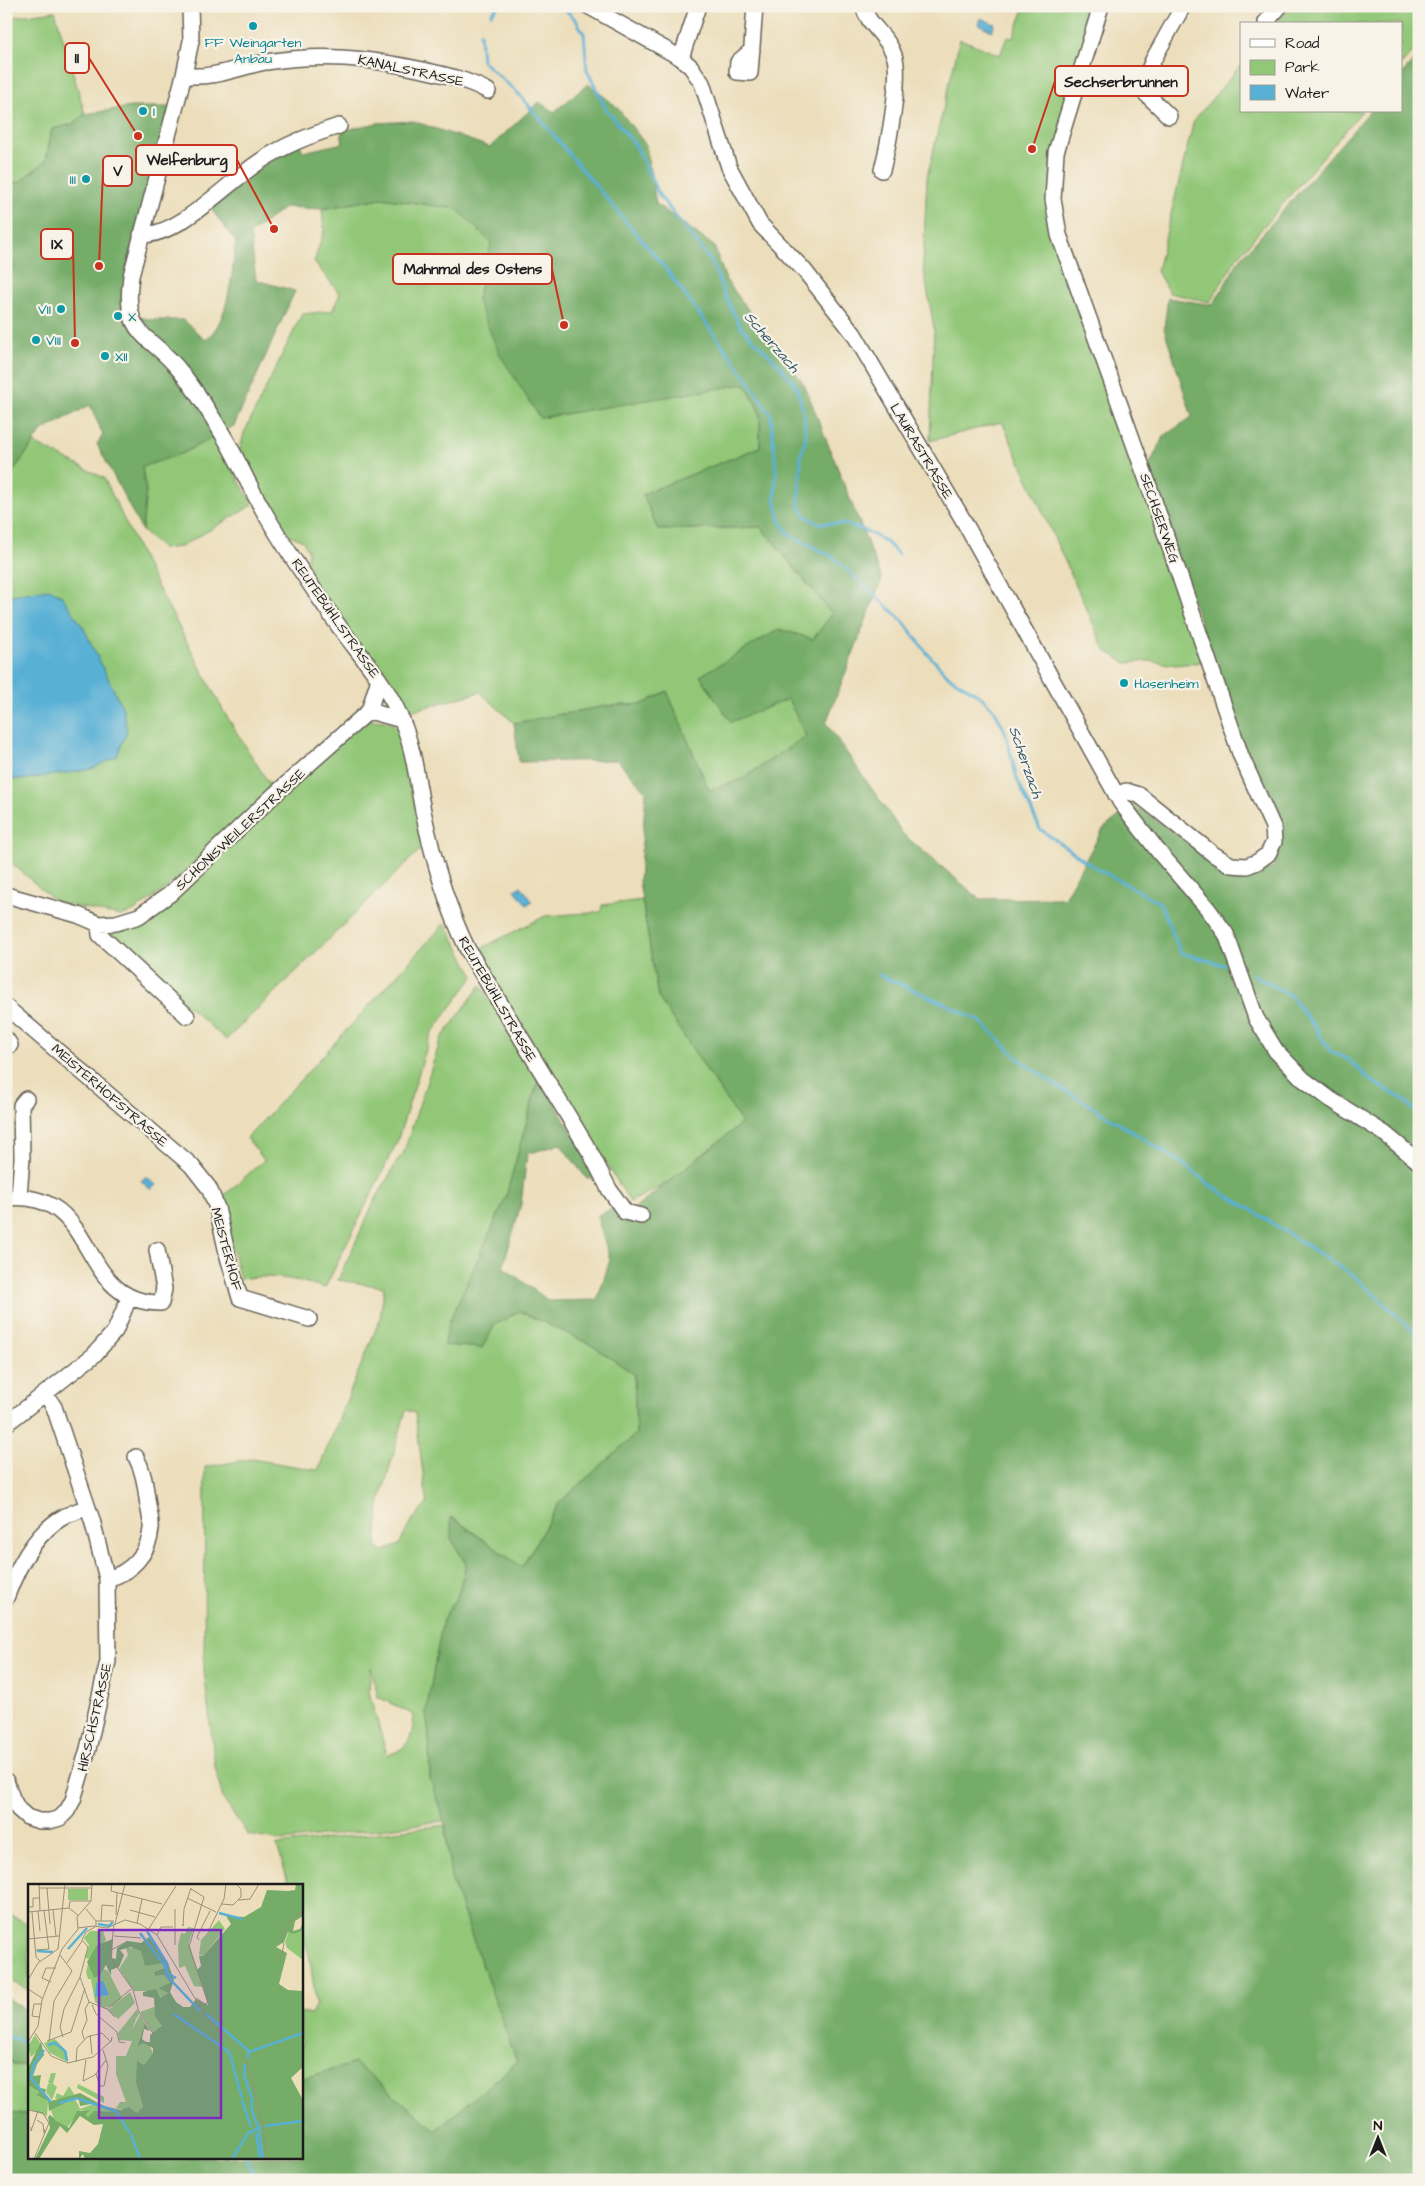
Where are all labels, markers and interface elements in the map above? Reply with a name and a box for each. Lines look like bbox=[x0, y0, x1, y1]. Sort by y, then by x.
marker: FF Weingarten Anbau bbox=[247, 20, 259, 32]
legend bbox=[1240, 22, 1402, 112]
place label: FF Weingarten Anbau bbox=[204, 33, 302, 69]
text: Road bbox=[1285, 33, 1320, 54]
callout: II bbox=[65, 43, 89, 73]
text: II bbox=[75, 48, 79, 69]
street label: KANALSTRASSE bbox=[356, 50, 466, 92]
text: Park bbox=[1285, 57, 1320, 78]
callout: Sechserbrunnen bbox=[1055, 66, 1188, 96]
text: Sechserbrunnen bbox=[1063, 72, 1178, 93]
text: Water bbox=[1285, 83, 1329, 104]
place label: I bbox=[153, 102, 155, 122]
marker: I bbox=[137, 105, 149, 117]
callout: Welfenburg bbox=[136, 145, 237, 175]
text: Welfenburg bbox=[145, 150, 228, 173]
callout: V bbox=[103, 156, 132, 186]
text: V bbox=[112, 161, 123, 182]
place label: III bbox=[70, 170, 76, 190]
marker: III bbox=[80, 173, 92, 185]
callout: IX bbox=[41, 229, 73, 259]
text: IX bbox=[51, 234, 63, 255]
callout: Mahnmal des Ostens bbox=[393, 254, 552, 284]
text: Mahnmal des Ostens bbox=[404, 259, 543, 280]
place label: VII bbox=[38, 300, 51, 320]
marker: VII bbox=[55, 303, 67, 315]
place label: X bbox=[128, 307, 137, 327]
water label: Scherzach bbox=[739, 307, 804, 378]
marker: X bbox=[112, 310, 124, 322]
place label: VIII bbox=[46, 331, 61, 351]
marker: VIII bbox=[30, 334, 42, 346]
place label: XII bbox=[115, 347, 128, 367]
marker: XII bbox=[99, 350, 111, 362]
street label: LAURASTRASSE bbox=[885, 400, 958, 504]
street label: SECHSERWEG bbox=[1134, 471, 1184, 566]
street label: REUTEBÜHLSTRASSE bbox=[286, 555, 385, 683]
place label: Hasenheim bbox=[1134, 674, 1199, 694]
marker: Hasenheim bbox=[1118, 677, 1130, 689]
water label: Scherzach bbox=[1003, 723, 1048, 802]
street label: SCHONISWEILERSTRASSE bbox=[171, 764, 311, 895]
street label: REUTEBÜHLSTRASSE bbox=[453, 933, 542, 1067]
street label: MEISTERHOFSTRASSE bbox=[47, 1040, 172, 1152]
street label: MEISTERHOF bbox=[205, 1205, 247, 1293]
street label: HIRSCHSTRASSE bbox=[73, 1660, 117, 1774]
inset map bbox=[28, 1884, 302, 2158]
north arrow bbox=[1352, 2114, 1402, 2164]
text: N bbox=[1374, 2116, 1383, 2136]

